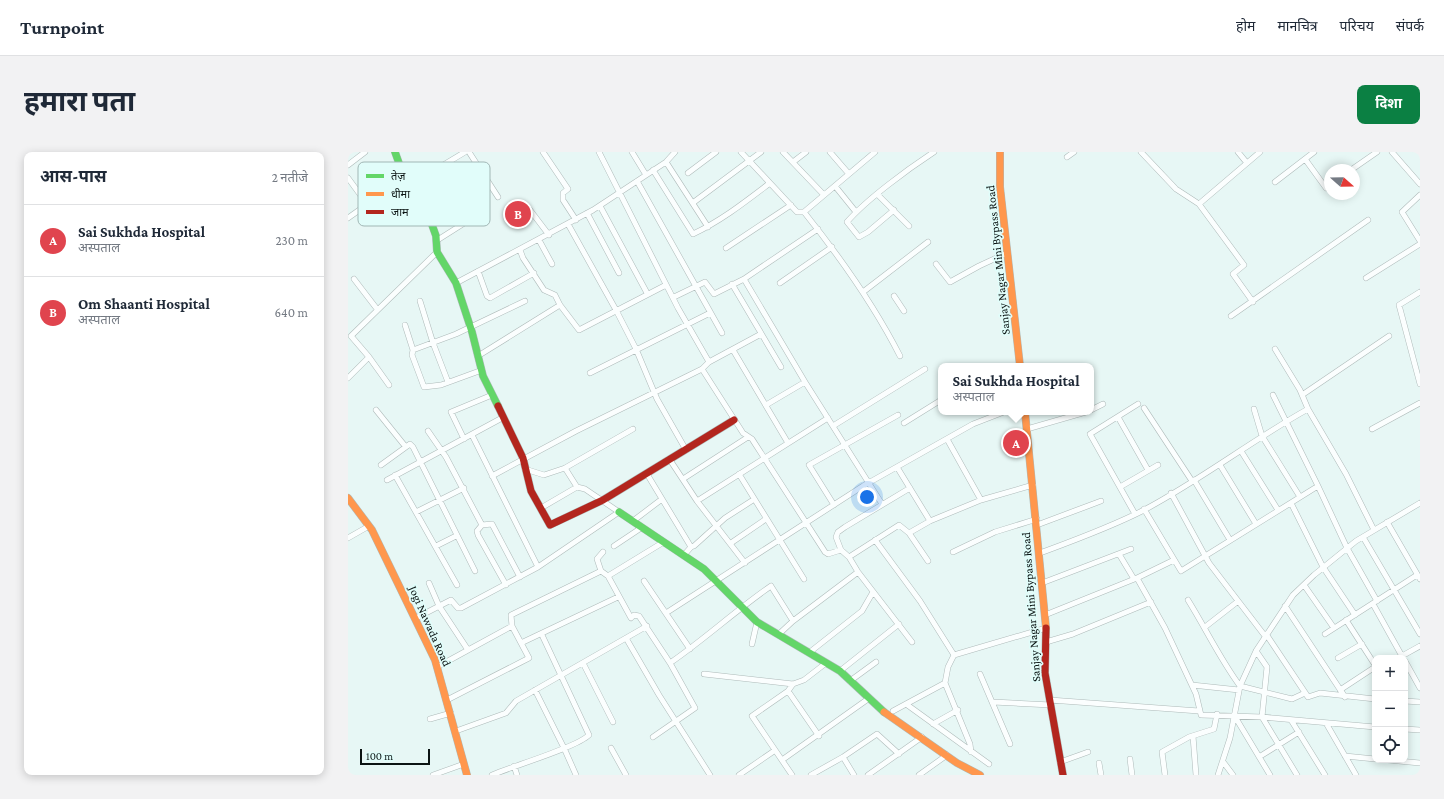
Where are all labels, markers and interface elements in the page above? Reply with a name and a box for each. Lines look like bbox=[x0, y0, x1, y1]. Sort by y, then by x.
text: Turnpoint bbox=[20, 17, 104, 38]
text: होम bbox=[1236, 18, 1255, 34]
text: मानचित्र bbox=[1277, 18, 1318, 34]
text: परिचय bbox=[1340, 18, 1374, 34]
text: संपर्क bbox=[1396, 18, 1424, 34]
button: दिशा bbox=[1357, 85, 1420, 124]
text: हमारा पता bbox=[24, 86, 135, 117]
legend bbox=[358, 162, 490, 226]
north arrow bbox=[1324, 164, 1360, 200]
text: आस-पास bbox=[40, 167, 107, 186]
text: 2 नतीजे bbox=[272, 170, 308, 185]
text: तेज़ bbox=[391, 170, 406, 182]
street label: Sanjay Nagar Mini Bypass Road bbox=[983, 184, 1013, 335]
text: धीमा bbox=[391, 188, 410, 200]
pin: B bbox=[505, 199, 531, 229]
text: जाम bbox=[391, 206, 409, 218]
text: Sai Sukhda Hospital bbox=[78, 224, 205, 240]
text: A bbox=[49, 233, 57, 248]
text: 230 m bbox=[275, 233, 308, 248]
text: अस्पताल bbox=[78, 240, 120, 255]
text: Om Shaanti Hospital bbox=[78, 296, 210, 312]
text: B bbox=[49, 305, 57, 320]
text: 640 m bbox=[275, 305, 308, 320]
text: अस्पताल bbox=[78, 312, 120, 327]
popup bbox=[938, 363, 1094, 415]
text: Sai Sukhda Hospital bbox=[952, 373, 1080, 389]
text: अस्पताल bbox=[952, 389, 994, 404]
pin: A bbox=[1003, 428, 1029, 458]
your location bbox=[857, 487, 877, 507]
street label: Sanjay Nagar Mini Bypass Road bbox=[1019, 531, 1043, 682]
street label: Jogi Nawada Road bbox=[406, 583, 454, 669]
map controls bbox=[1372, 655, 1408, 763]
button: + bbox=[1372, 655, 1408, 691]
button: − bbox=[1372, 691, 1408, 727]
button: locate bbox=[1372, 727, 1408, 763]
scale bar bbox=[360, 747, 430, 766]
text: 100 m bbox=[366, 750, 393, 762]

